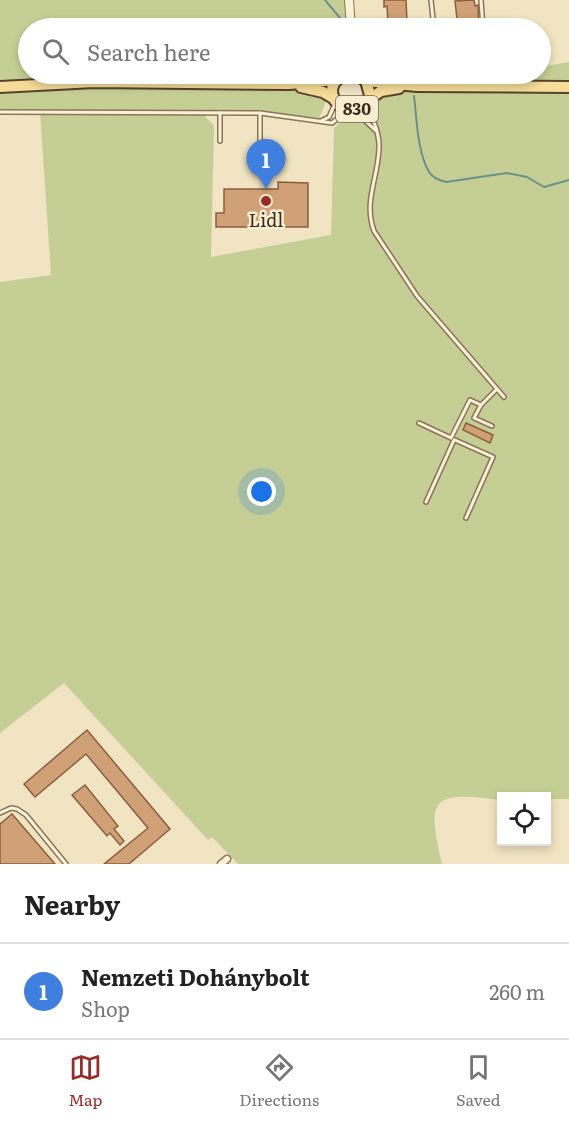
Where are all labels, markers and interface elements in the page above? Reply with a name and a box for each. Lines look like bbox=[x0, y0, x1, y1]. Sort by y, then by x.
search box bbox=[18, 18, 551, 84]
icon: search bbox=[39, 35, 72, 68]
text: Search here bbox=[87, 35, 210, 68]
road number: 830 bbox=[336, 96, 378, 122]
pin: 1 bbox=[246, 140, 286, 189]
marker: Lidl bbox=[259, 194, 273, 208]
place label: Lidl bbox=[249, 206, 283, 233]
your location bbox=[247, 477, 276, 506]
map controls bbox=[497, 792, 551, 846]
button: locate bbox=[497, 792, 551, 846]
text: Nearby bbox=[24, 884, 120, 923]
text: Nemzeti Dohánybolt bbox=[81, 960, 310, 993]
text: 1 bbox=[39, 976, 48, 1006]
text: 260 m bbox=[489, 976, 545, 1006]
text: Shop bbox=[81, 993, 130, 1023]
tab: Map bbox=[68, 1051, 102, 1111]
tab: Directions bbox=[239, 1051, 319, 1111]
tab: Saved bbox=[456, 1051, 501, 1111]

